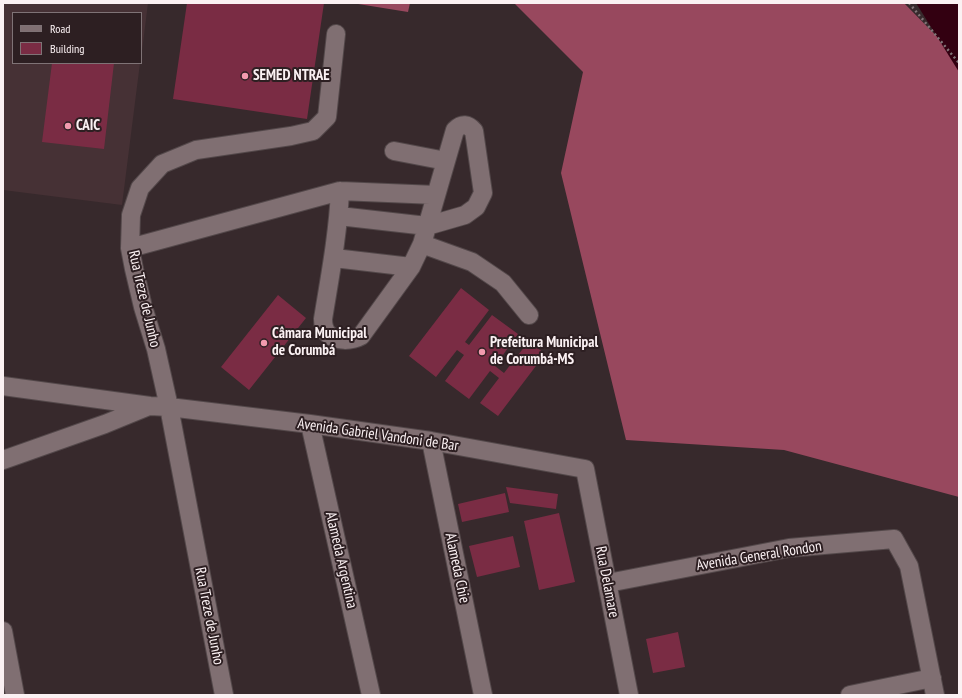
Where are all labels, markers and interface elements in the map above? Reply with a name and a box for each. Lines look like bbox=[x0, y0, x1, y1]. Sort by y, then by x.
legend bbox=[12, 12, 142, 64]
text: Road bbox=[50, 21, 70, 36]
text: Building bbox=[50, 41, 85, 56]
place label: SEMED NTRAE bbox=[253, 67, 330, 85]
marker: SEMED NTRAE bbox=[240, 71, 250, 81]
place label: CAIC bbox=[76, 117, 100, 135]
marker: CAIC bbox=[63, 121, 73, 131]
street label: Rua Treze de Junho bbox=[124, 249, 164, 349]
place label: Câmara Municipal de Corumbá bbox=[272, 325, 367, 360]
place label: Prefeitura Municipal de Corumbá-MS bbox=[490, 334, 598, 369]
marker: Câmara Municipal de Corumbá bbox=[259, 338, 269, 348]
marker: Prefeitura Municipal de Corumbá-MS bbox=[477, 347, 487, 357]
street label: Avenida Gabriel Vandoni de Bar bbox=[296, 415, 460, 455]
street label: Alameda Argentina bbox=[321, 510, 361, 610]
street label: Alameda Chie bbox=[441, 531, 473, 605]
street label: Avenida General Rondon bbox=[695, 537, 823, 575]
street label: Rua Delamare bbox=[591, 545, 623, 619]
street label: Rua Treze de Junho bbox=[191, 566, 227, 666]

